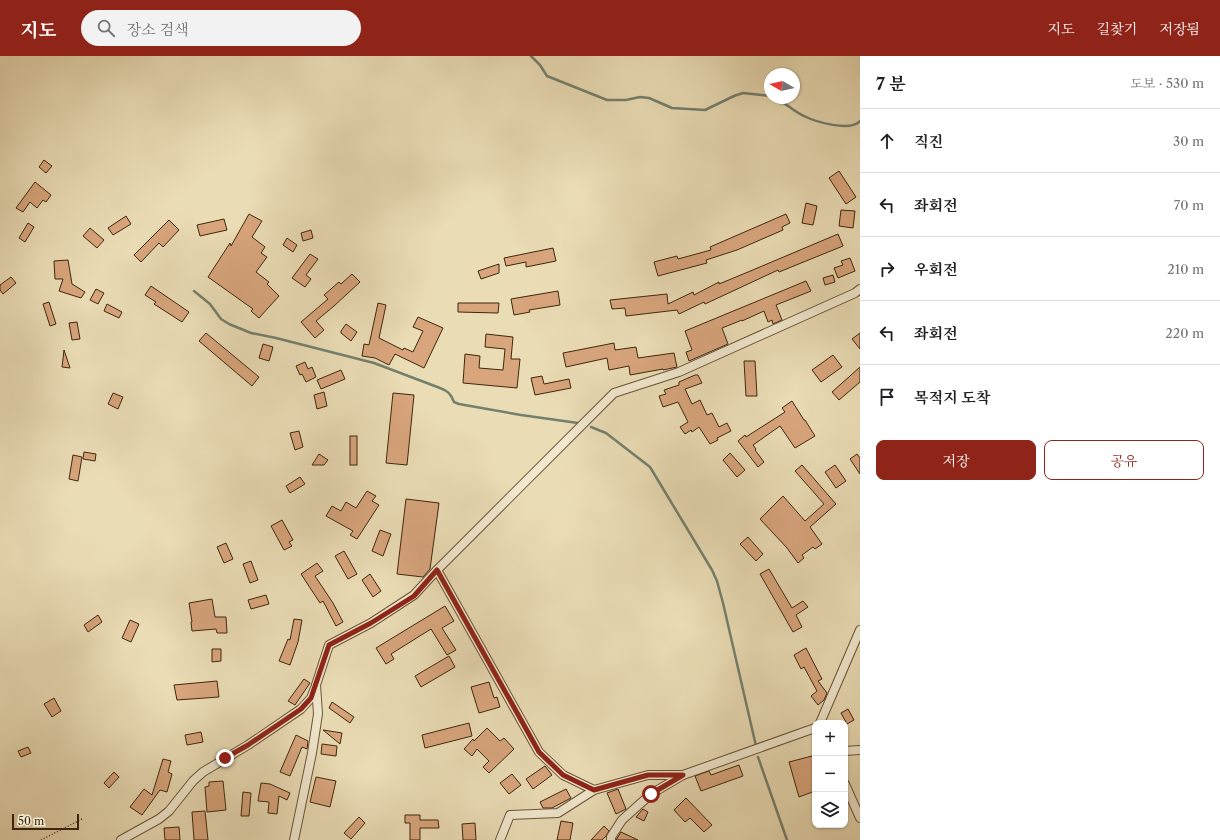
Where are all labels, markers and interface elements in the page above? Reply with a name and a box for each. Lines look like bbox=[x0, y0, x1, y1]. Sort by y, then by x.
search box bbox=[81, 10, 361, 46]
icon: search bbox=[95, 17, 117, 39]
text: 지도 bbox=[20, 19, 57, 42]
text: 장소 검색 bbox=[127, 20, 189, 39]
text: 지도 bbox=[1048, 20, 1075, 38]
text: 길찾기 bbox=[1097, 20, 1137, 38]
text: 저장됨 bbox=[1159, 20, 1200, 38]
north arrow bbox=[764, 68, 800, 104]
text: 7 분 bbox=[876, 74, 906, 94]
text: 도보 · 530 m bbox=[1130, 75, 1204, 91]
icon: ahead bbox=[876, 130, 898, 152]
text: 직진 bbox=[914, 132, 943, 151]
text: 30 m bbox=[1173, 133, 1204, 149]
icon: left bbox=[876, 194, 898, 216]
text: 좌회전 bbox=[914, 196, 957, 215]
text: 70 m bbox=[1174, 197, 1204, 213]
icon: right bbox=[876, 258, 898, 280]
text: 우회전 bbox=[914, 260, 957, 279]
text: 210 m bbox=[1167, 261, 1204, 277]
icon: left bbox=[876, 322, 898, 344]
text: 좌회전 bbox=[914, 324, 957, 343]
text: 220 m bbox=[1165, 325, 1204, 341]
icon: arrive bbox=[876, 386, 898, 408]
text: 목적지 도착 bbox=[914, 388, 990, 407]
button: 저장 bbox=[876, 440, 1036, 480]
button: 공유 bbox=[1044, 440, 1204, 480]
map controls bbox=[812, 720, 848, 828]
button: + bbox=[812, 720, 848, 756]
route end bbox=[216, 749, 234, 767]
button: − bbox=[812, 756, 848, 792]
route start bbox=[642, 785, 660, 803]
button: layers bbox=[812, 792, 848, 828]
scale bar bbox=[12, 812, 79, 831]
text: 50 m bbox=[18, 814, 44, 828]

